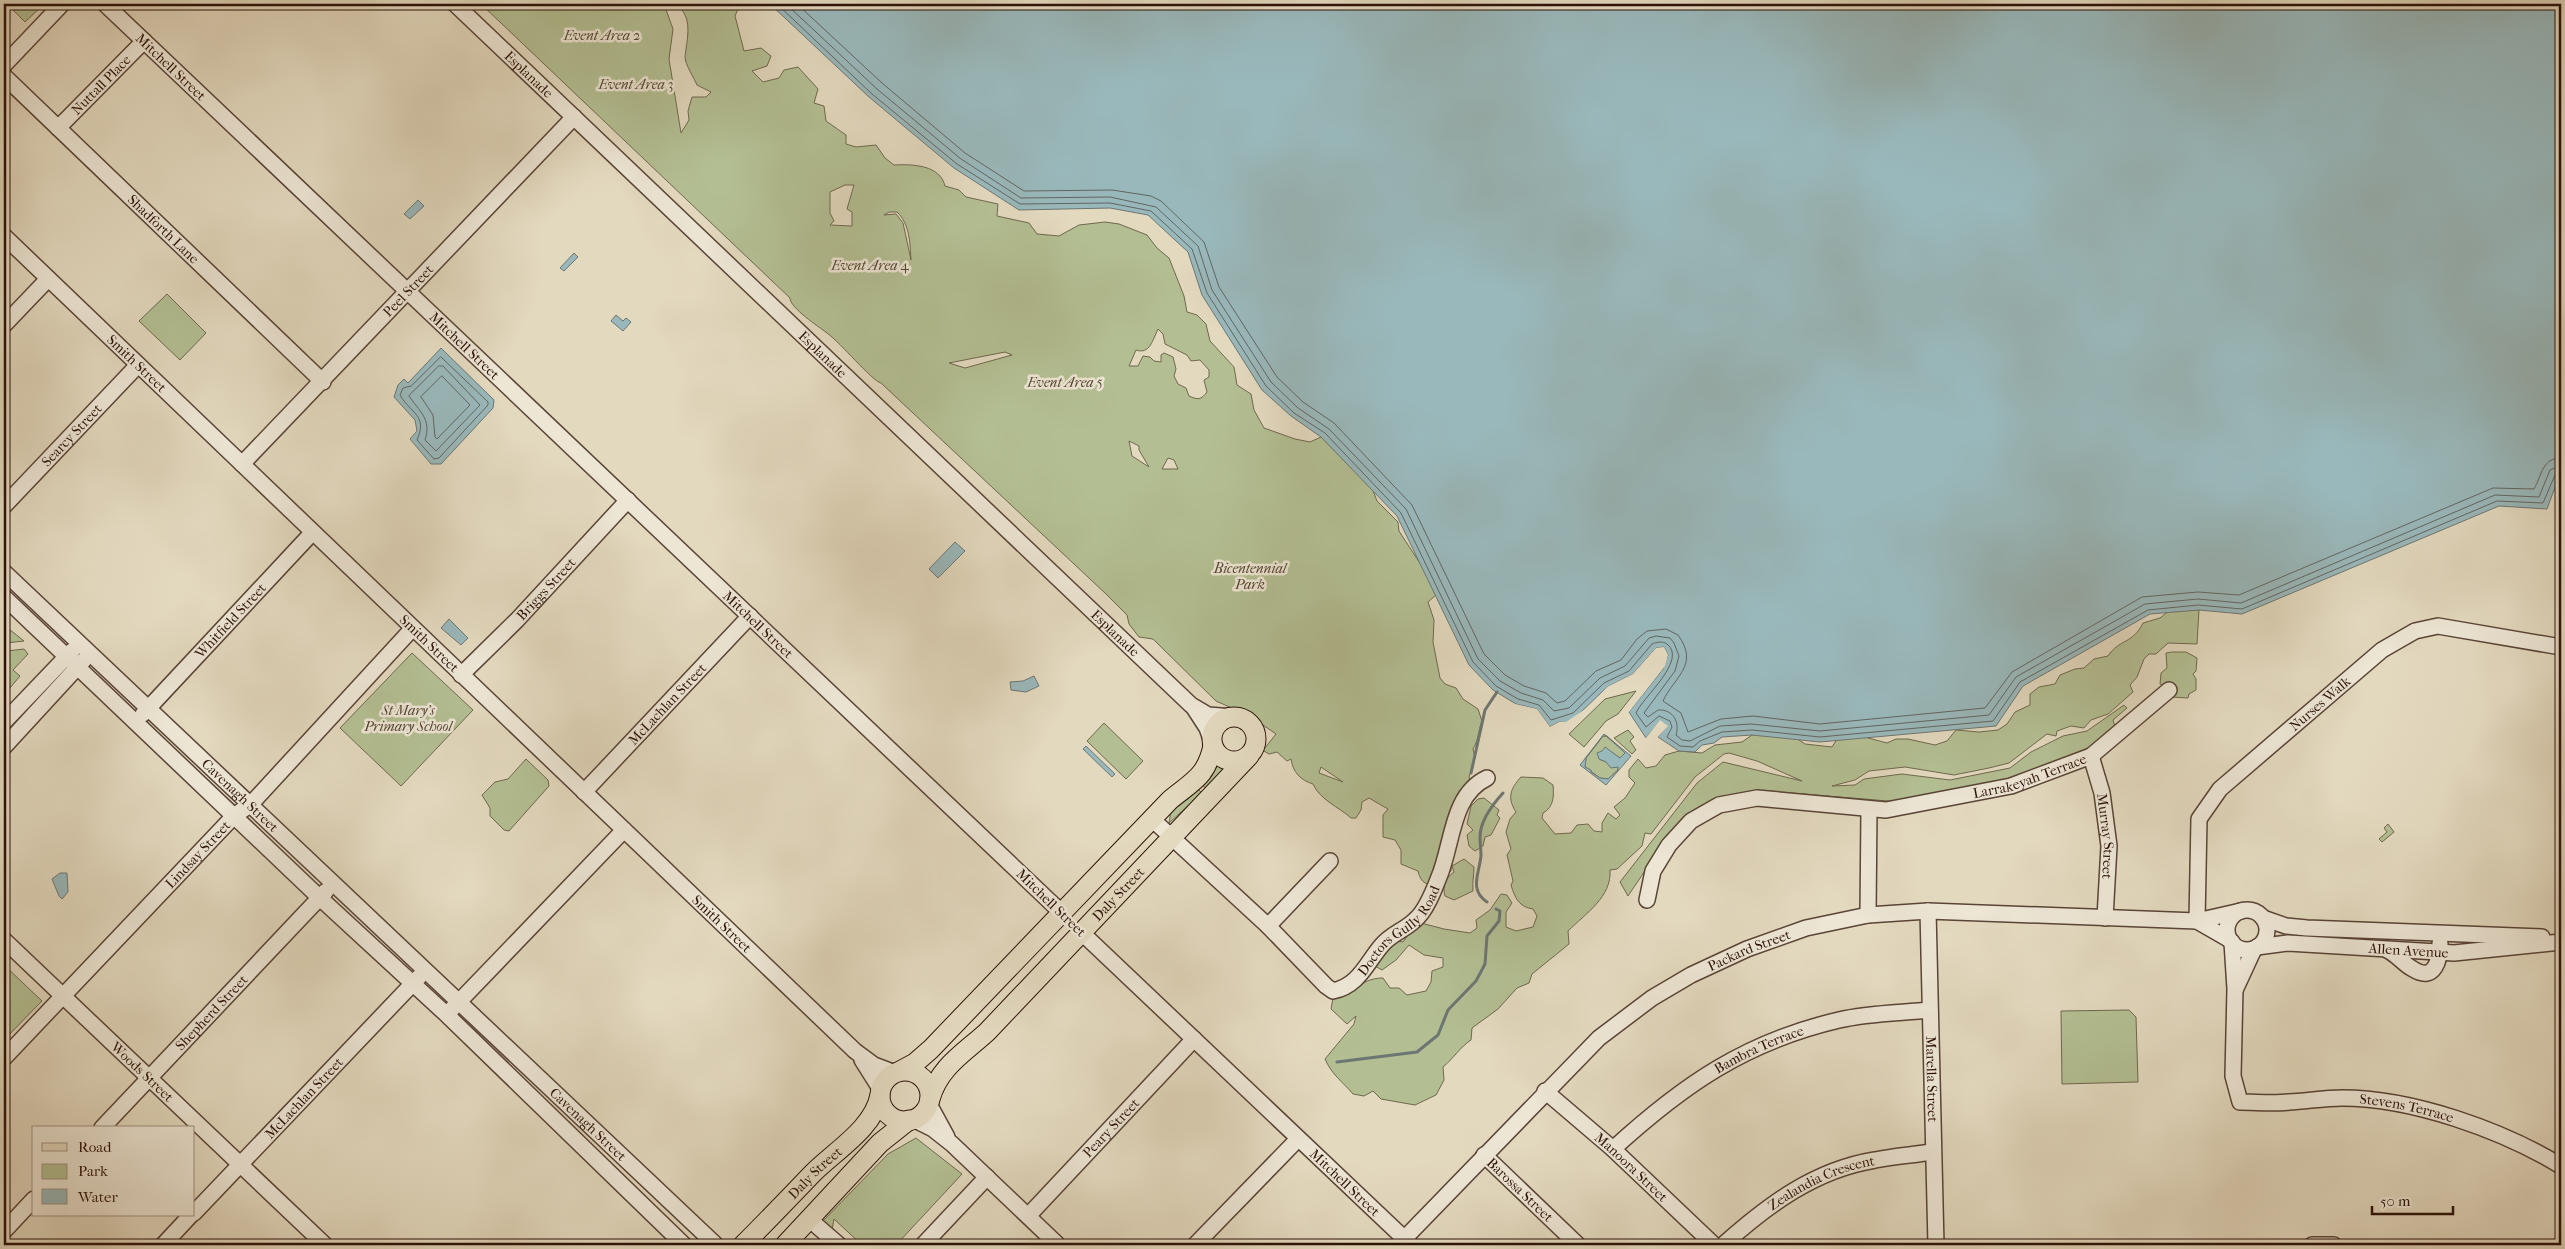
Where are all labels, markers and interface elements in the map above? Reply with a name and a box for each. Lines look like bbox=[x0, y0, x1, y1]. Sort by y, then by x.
park label: Event Area 2 bbox=[563, 27, 640, 44]
street label: Mitchell Street bbox=[132, 29, 210, 104]
street label: Esplanade bbox=[501, 47, 557, 101]
street label: Nuttall Place bbox=[68, 51, 134, 118]
park label: Event Area 3 bbox=[597, 76, 674, 93]
street label: Shadforth Lane bbox=[124, 191, 203, 267]
park label: Event Area 4 bbox=[830, 257, 910, 274]
street label: Peel Street bbox=[379, 261, 437, 320]
street label: Mitchell Street bbox=[426, 308, 503, 383]
street label: Esplanade bbox=[795, 327, 851, 381]
street label: Smith Street bbox=[104, 331, 170, 396]
park label: Event Area 5 bbox=[1026, 374, 1103, 391]
street label: Searcy Street bbox=[38, 400, 105, 470]
street label: Briggs Street bbox=[513, 554, 579, 624]
park label: Bicentennial Park bbox=[1213, 560, 1288, 593]
street label: Whitfield Street bbox=[190, 579, 270, 662]
street label: Mitchell Street bbox=[720, 587, 797, 662]
street label: Esplanade bbox=[1088, 606, 1143, 660]
street label: Smith Street bbox=[396, 611, 463, 676]
street label: McLachlan Street bbox=[624, 659, 710, 748]
street label: Nurses Walk bbox=[2286, 672, 2354, 734]
park label: St Mary's Primary School bbox=[363, 702, 453, 735]
street label: Larrakeyah Terrace bbox=[1971, 750, 2089, 802]
street label: Cavenagh Street bbox=[198, 755, 282, 836]
street label: Murray Street bbox=[2094, 792, 2118, 879]
street label: Lindsay Street bbox=[161, 817, 234, 892]
street label: Daly Street bbox=[1089, 863, 1148, 924]
street label: Mitchell Street bbox=[1013, 866, 1089, 940]
street label: Doctors Gully Road bbox=[1354, 883, 1443, 979]
street label: Smith Street bbox=[689, 891, 755, 956]
street label: Packard Street bbox=[1705, 926, 1793, 975]
street label: Allen Avenue bbox=[2367, 939, 2449, 961]
street label: Shepherd Street bbox=[172, 971, 251, 1054]
street label: Bambra Terrace bbox=[1711, 1022, 1806, 1077]
street label: Marella Street bbox=[1922, 1036, 1942, 1122]
street label: Woods Street bbox=[107, 1037, 177, 1105]
street label: McLachlan Street bbox=[261, 1054, 347, 1142]
street label: Cavenagh Street bbox=[546, 1084, 630, 1165]
street label: Stevens Terrace bbox=[2359, 1090, 2456, 1126]
street label: Peary Street bbox=[1079, 1095, 1143, 1161]
legend bbox=[32, 1126, 195, 1216]
street label: Manoora Street bbox=[1591, 1129, 1671, 1205]
text: Road bbox=[78, 1138, 112, 1156]
street label: Daly Street bbox=[784, 1143, 845, 1202]
street label: Mitchell Street bbox=[1306, 1145, 1384, 1220]
street label: Zealandia Crescent bbox=[1764, 1152, 1876, 1214]
street label: Barossa Street bbox=[1483, 1154, 1557, 1225]
text: Park bbox=[78, 1162, 108, 1180]
scale bar bbox=[2372, 1184, 2454, 1216]
text: Water bbox=[77, 1188, 118, 1206]
text: 50 m bbox=[2380, 1192, 2411, 1210]

